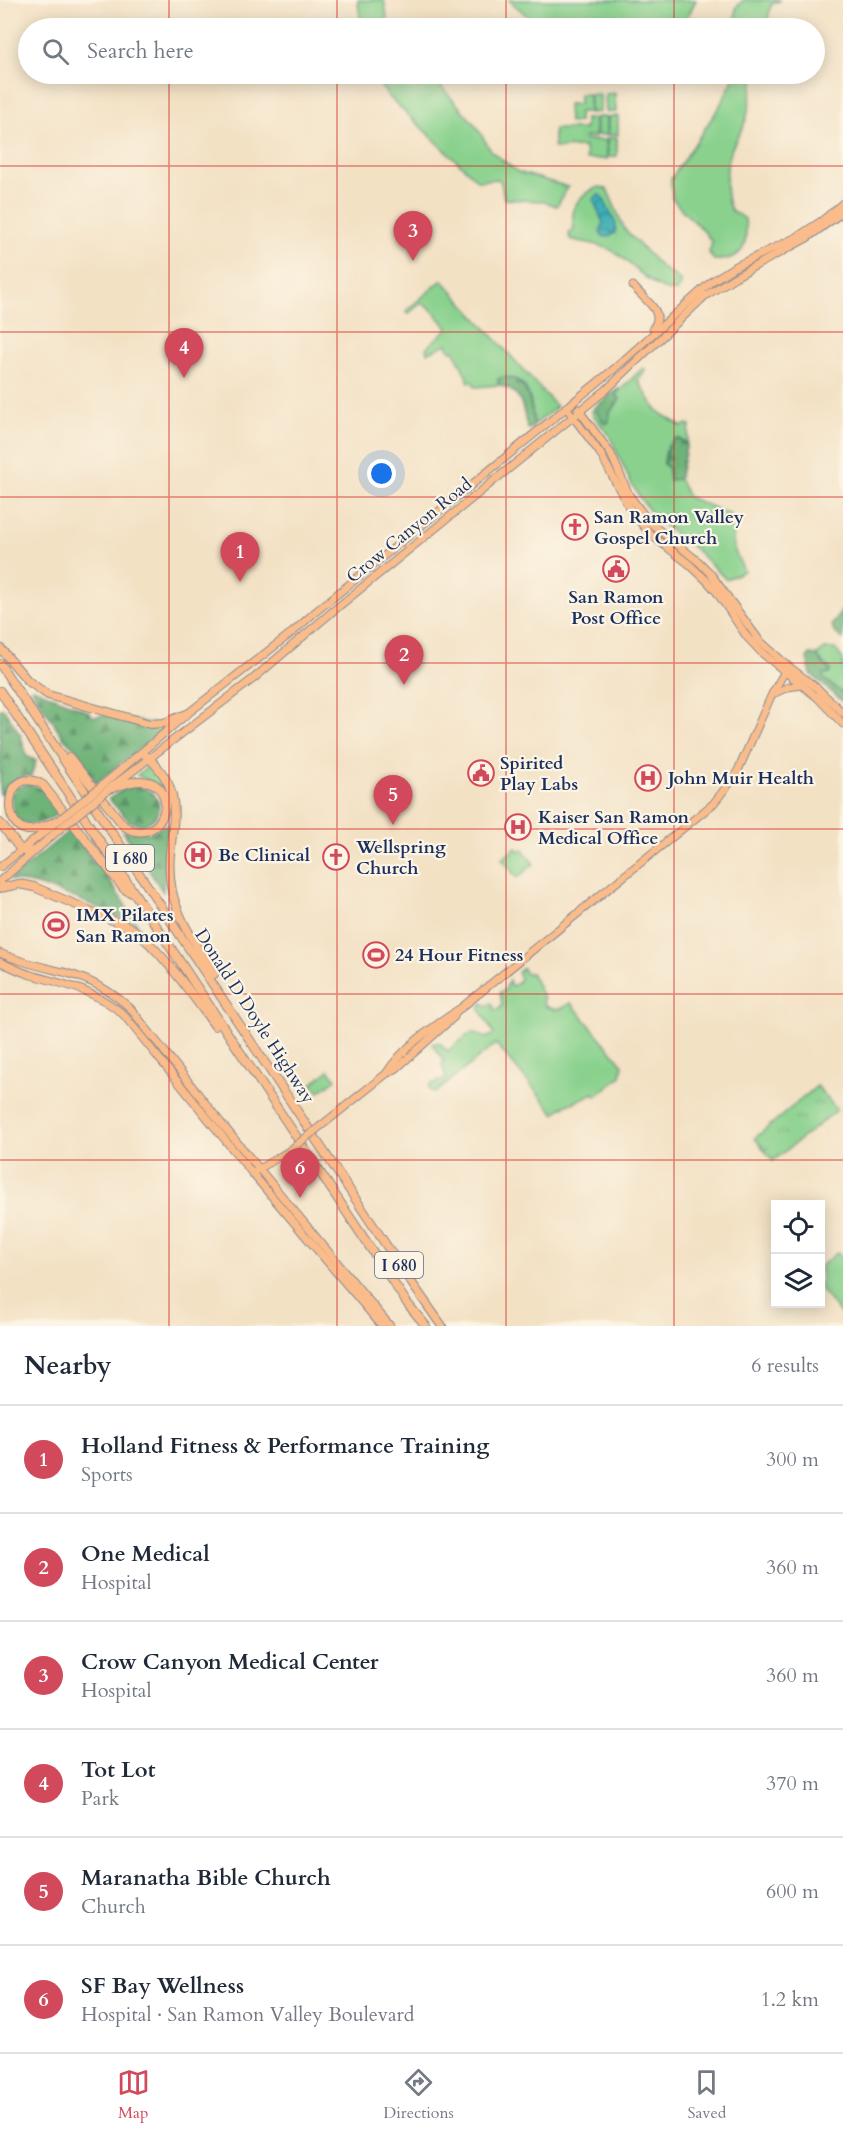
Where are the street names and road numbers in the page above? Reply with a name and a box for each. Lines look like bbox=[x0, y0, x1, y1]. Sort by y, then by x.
street label: Crow Canyon Road bbox=[341, 472, 478, 589]
road number: I 680 bbox=[106, 845, 154, 871]
street label: Donald D Doyle Highway bbox=[189, 924, 321, 1109]
road number: I 680 bbox=[375, 1252, 423, 1278]

